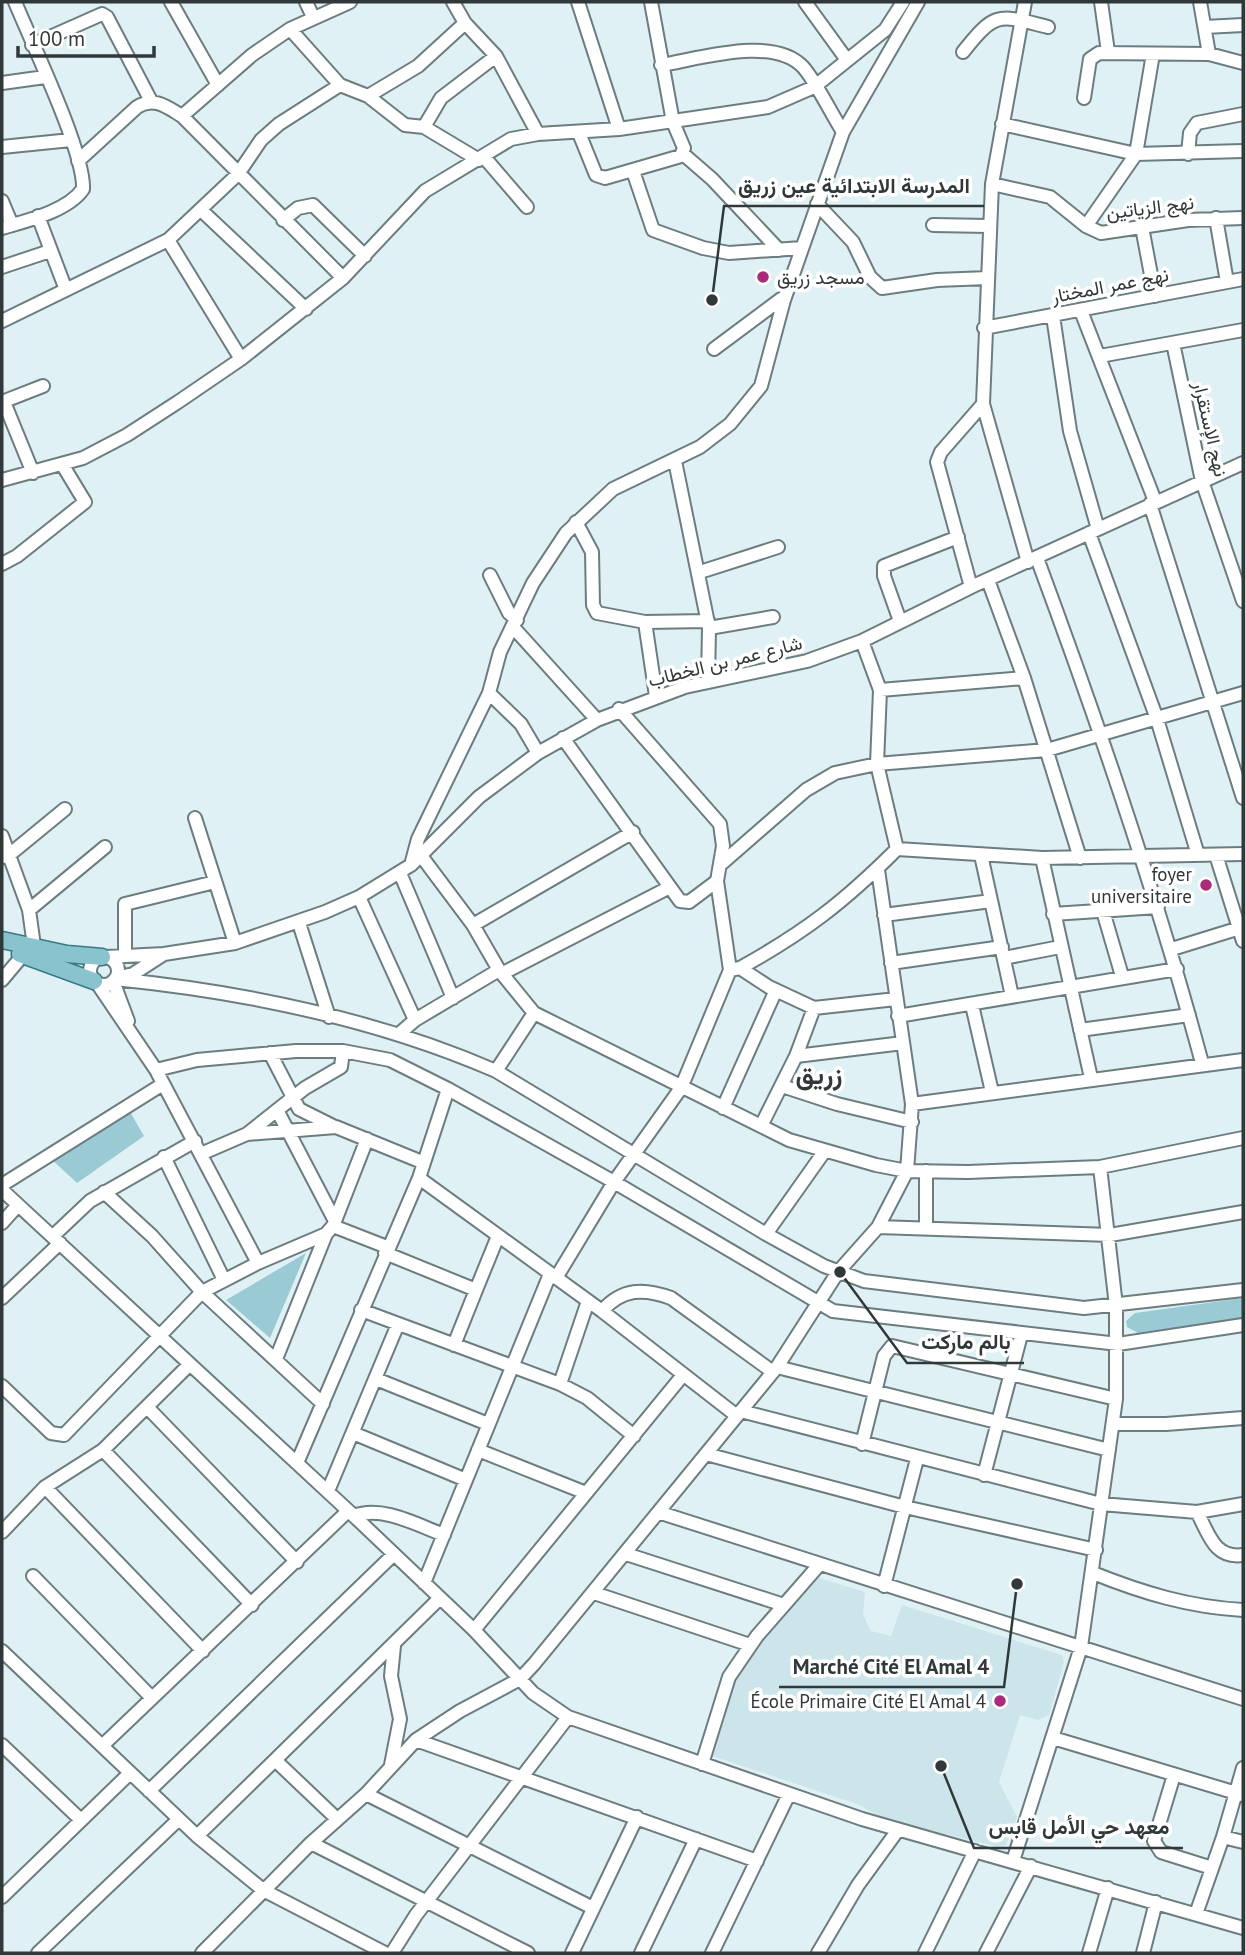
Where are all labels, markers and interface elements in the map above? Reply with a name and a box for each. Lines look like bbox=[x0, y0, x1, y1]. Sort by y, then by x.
scale bar bbox=[18, 14, 154, 58]
text: 100 m bbox=[28, 25, 85, 52]
callout: المدرسة الابتدائية عين زريق bbox=[724, 164, 984, 206]
text: المدرسة الابتدائية عين زريق bbox=[738, 172, 970, 199]
street label: نهج الزياتين bbox=[1105, 190, 1195, 226]
street label: نهج عمر المختار bbox=[1048, 262, 1171, 310]
place label: مسجد زريق bbox=[777, 265, 865, 289]
marker: مسجد زريق bbox=[755, 269, 771, 285]
street label: نهج الإستقرار bbox=[1186, 378, 1234, 479]
street label: شارع عمر بن الخطاب bbox=[645, 630, 805, 693]
place label: foyer universitaire bbox=[1091, 862, 1193, 908]
marker: foyer universitaire bbox=[1198, 877, 1214, 893]
district label: زريق bbox=[795, 1058, 843, 1091]
callout: بالم ماركت bbox=[907, 1321, 1024, 1363]
text: بالم ماركت bbox=[921, 1328, 1011, 1356]
callout: Marché Cité El Amal 4 bbox=[779, 1645, 1004, 1687]
text: Marché Cité El Amal 4 bbox=[793, 1653, 989, 1680]
place label: École Primaire Cité El Amal 4 bbox=[751, 1689, 986, 1713]
marker: École Primaire Cité El Amal 4 bbox=[992, 1693, 1008, 1709]
callout: معهد حي الأمل قابس bbox=[974, 1806, 1183, 1848]
text: معهد حي الأمل قابس bbox=[988, 1813, 1170, 1844]

